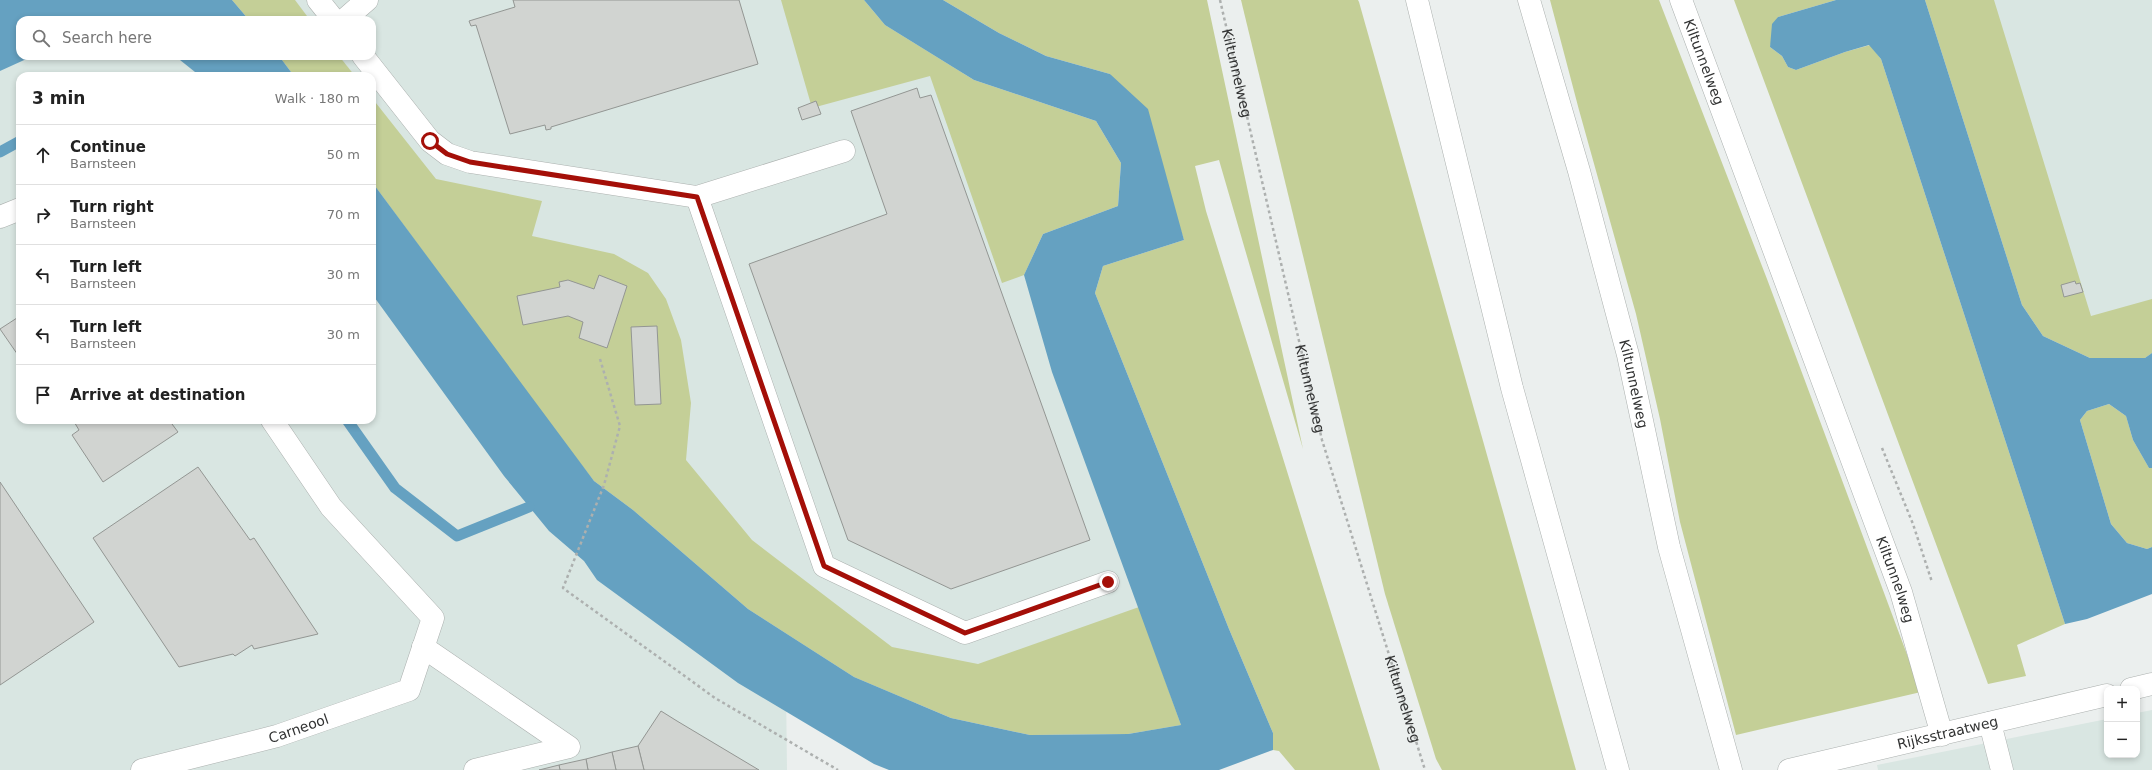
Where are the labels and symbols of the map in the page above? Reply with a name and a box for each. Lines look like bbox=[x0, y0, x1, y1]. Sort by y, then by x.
street label: Kiltunnelweg bbox=[1681, 17, 1727, 107]
street label: Kiltunnelweg bbox=[1219, 27, 1255, 119]
route start bbox=[421, 132, 439, 150]
street label: Kiltunnelweg bbox=[1616, 338, 1651, 430]
street label: Kiltunnelweg bbox=[1292, 343, 1328, 435]
street label: Kiltunnelweg bbox=[1873, 534, 1917, 625]
route end bbox=[1099, 573, 1117, 591]
street label: Kiltunnelweg bbox=[1382, 653, 1424, 745]
street label: Carneool bbox=[267, 711, 331, 746]
street label: Rijksstraatweg bbox=[1896, 713, 2000, 752]

